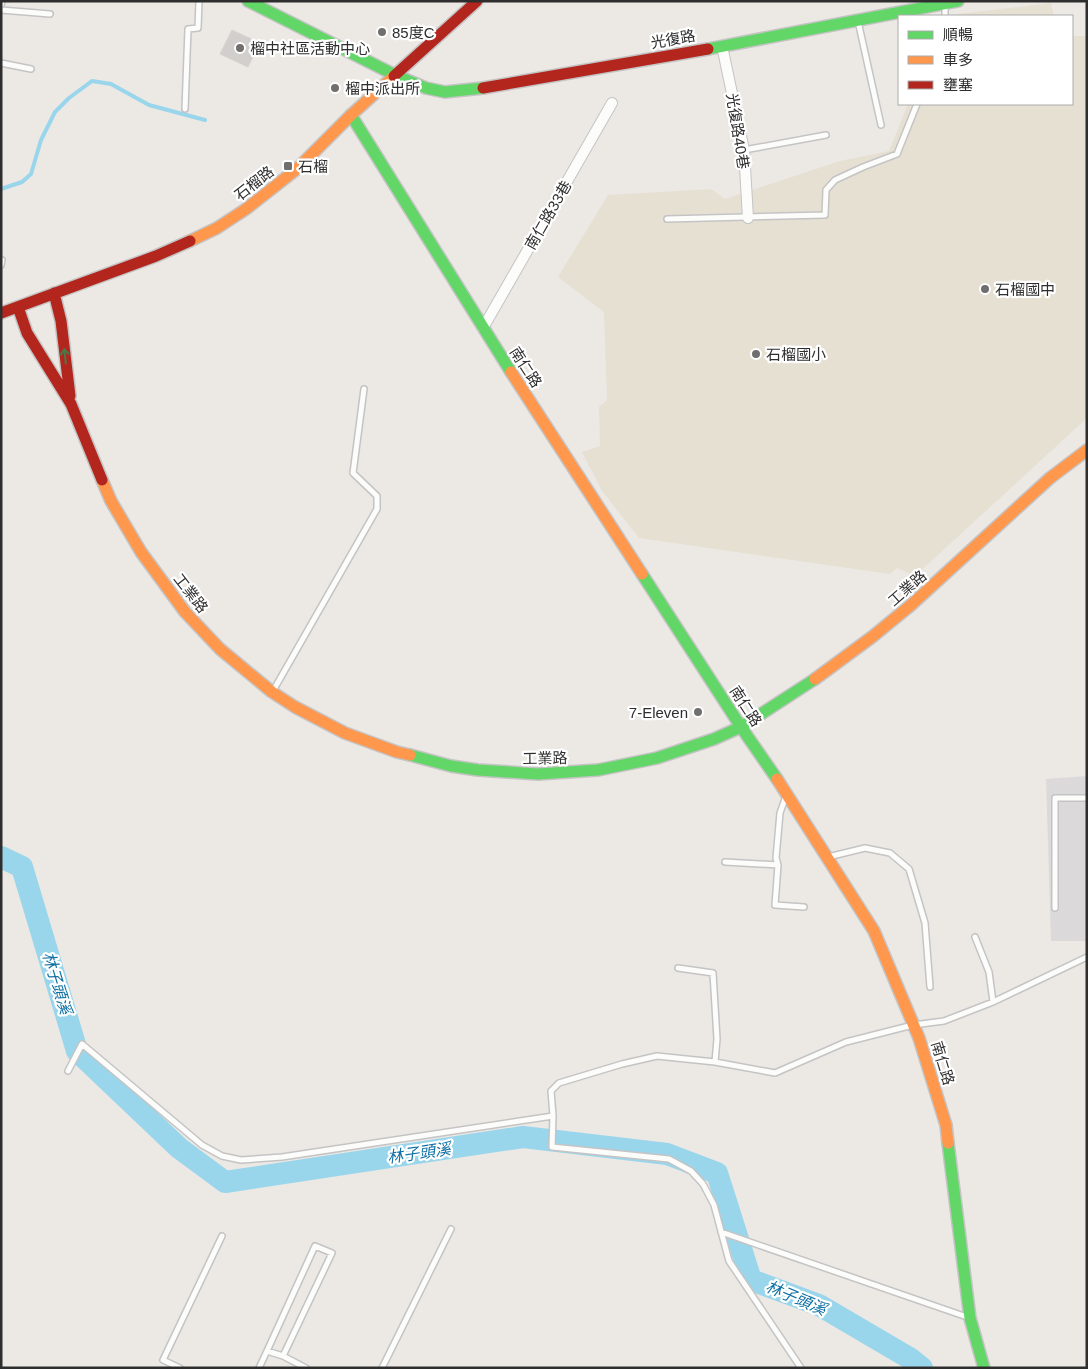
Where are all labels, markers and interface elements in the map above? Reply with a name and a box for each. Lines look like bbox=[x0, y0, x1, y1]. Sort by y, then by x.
legend bbox=[898, 15, 1073, 105]
place label: 85度C bbox=[392, 24, 435, 41]
marker: 85度C bbox=[376, 26, 388, 38]
text: 順暢 bbox=[943, 26, 973, 43]
street label: 光復路 bbox=[649, 27, 697, 51]
place label: 榴中社區活動中心 bbox=[250, 40, 370, 57]
marker: 榴中社區活動中心 bbox=[234, 42, 246, 54]
text: 車多 bbox=[943, 51, 973, 68]
text: 壅塞 bbox=[943, 76, 973, 93]
place label: 榴中派出所 bbox=[345, 80, 420, 97]
marker: 榴中派出所 bbox=[329, 82, 341, 94]
street label: 光復路40巷 bbox=[724, 92, 752, 170]
place label: 石榴 bbox=[298, 158, 328, 175]
marker: 石榴 bbox=[282, 160, 294, 172]
street label: 石榴路 bbox=[231, 162, 277, 204]
street label: 南仁路33巷 bbox=[521, 178, 575, 252]
place label: 石榴國中 bbox=[995, 281, 1055, 298]
marker: 石榴國中 bbox=[979, 283, 991, 295]
street label: 南仁路 bbox=[507, 343, 545, 391]
place label: 石榴國小 bbox=[766, 346, 826, 363]
one-way arrow bbox=[60, 348, 69, 364]
marker: 石榴國小 bbox=[750, 348, 762, 360]
street label: 工業路 bbox=[884, 567, 930, 609]
street label: 工業路 bbox=[170, 570, 212, 616]
street label: 南仁路 bbox=[727, 682, 765, 730]
place label: 7-Eleven bbox=[629, 704, 688, 721]
marker: 7-Eleven bbox=[692, 706, 704, 718]
street label: 工業路 bbox=[522, 749, 568, 767]
water label: 林子頭溪 bbox=[40, 950, 75, 1018]
street label: 南仁路 bbox=[928, 1039, 958, 1087]
water label: 林子頭溪 bbox=[386, 1140, 454, 1166]
water label: 林子頭溪 bbox=[763, 1278, 831, 1319]

